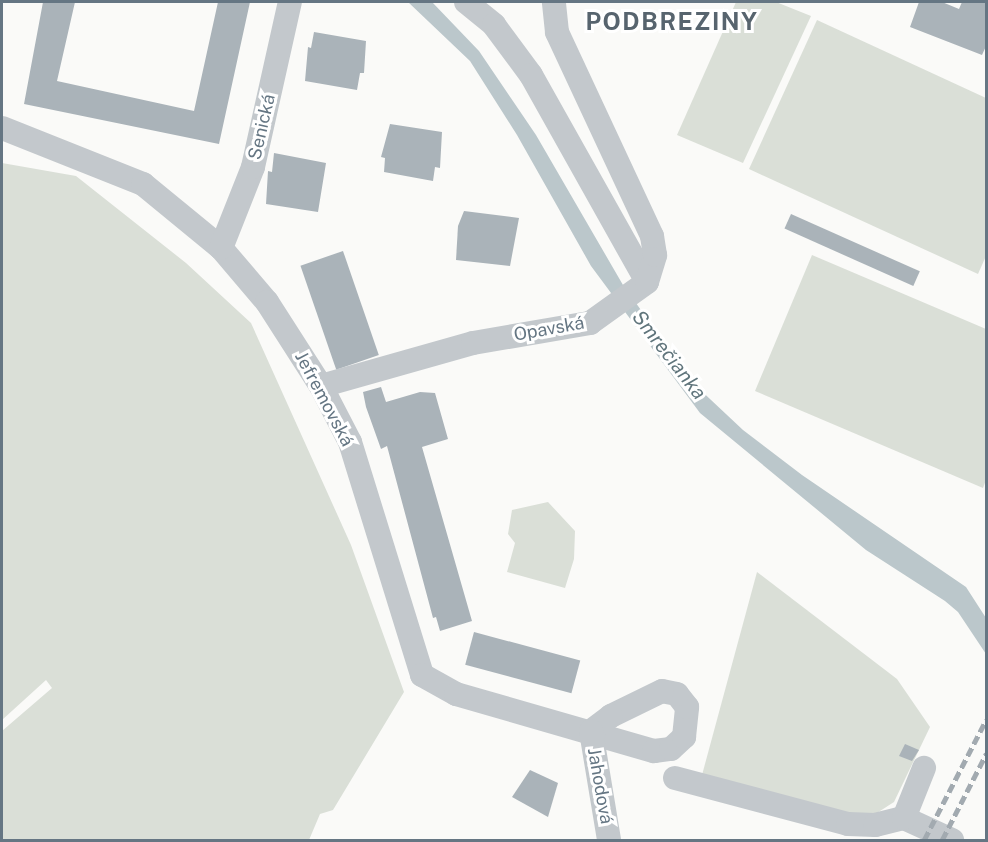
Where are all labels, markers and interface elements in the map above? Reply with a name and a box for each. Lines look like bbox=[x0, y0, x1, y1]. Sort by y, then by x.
district label: PODBREZINY bbox=[585, 8, 759, 36]
street label: Senická bbox=[244, 92, 280, 162]
water label: Smrečianka bbox=[627, 306, 711, 404]
street label: Opavská bbox=[512, 312, 586, 346]
street label: Jefremovská bbox=[290, 348, 358, 450]
street label: Jahodová bbox=[583, 746, 617, 826]

